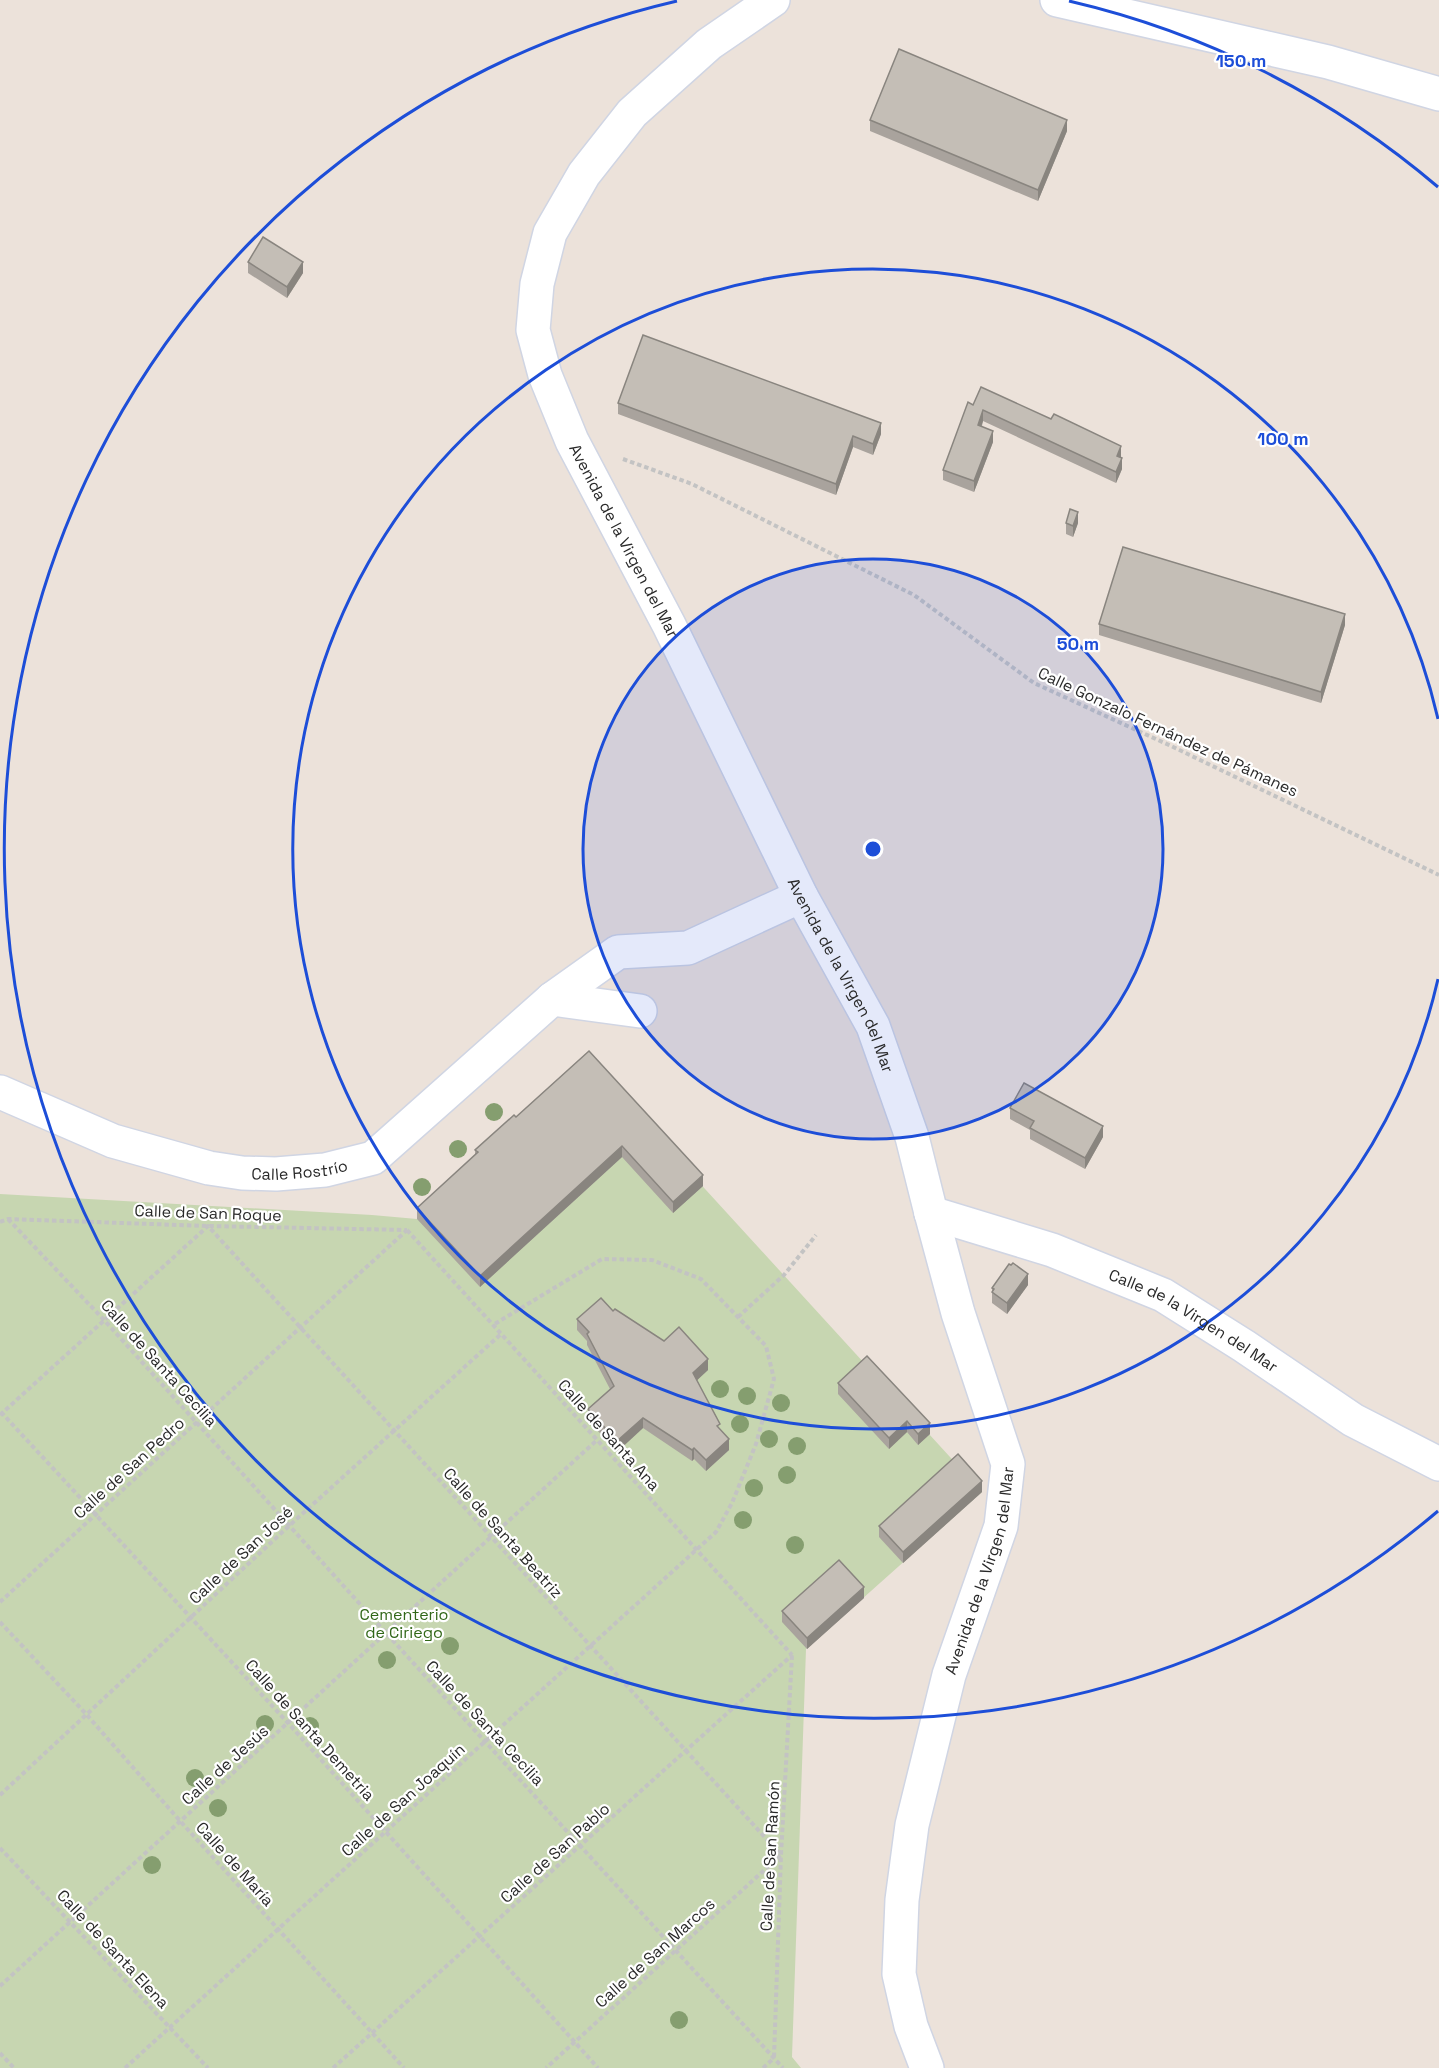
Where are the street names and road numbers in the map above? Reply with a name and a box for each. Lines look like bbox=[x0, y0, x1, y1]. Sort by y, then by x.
street label: Avenida de la Virgen del Mar bbox=[565, 440, 684, 641]
street label: Calle Gonzalo Fernández de Pámanes bbox=[1035, 662, 1301, 802]
street label: Avenida de la Virgen del Mar bbox=[783, 874, 899, 1075]
street label: Calle Rostrío bbox=[251, 1154, 350, 1185]
street label: Calle de San Roque bbox=[134, 1200, 282, 1226]
street label: Calle de la Virgen del Mar bbox=[1106, 1264, 1282, 1377]
street label: Calle de Santa Cecilia bbox=[96, 1295, 222, 1431]
street label: Calle de Santa Ana bbox=[553, 1375, 665, 1495]
street label: Calle de San Pedro bbox=[69, 1413, 189, 1523]
street label: Calle de Santa Beatriz bbox=[439, 1463, 567, 1603]
street label: Avenida de la Virgen del Mar bbox=[940, 1465, 1018, 1677]
street label: Calle de San José bbox=[185, 1501, 297, 1609]
street label: Calle de Santa Demetria bbox=[241, 1655, 379, 1805]
street label: Calle de Santa Cecilia bbox=[421, 1656, 549, 1790]
street label: Calle de Jesús bbox=[177, 1720, 273, 1810]
street label: Calle de San Joaquín bbox=[337, 1739, 469, 1861]
street label: Calle de San Ramón bbox=[756, 1780, 784, 1932]
street label: Calle de San Pablo bbox=[496, 1798, 614, 1908]
street label: Calle de María bbox=[191, 1817, 279, 1911]
street label: Calle de Santa Elena bbox=[52, 1885, 174, 2013]
street label: Calle de San Marcos bbox=[591, 1894, 719, 2012]

